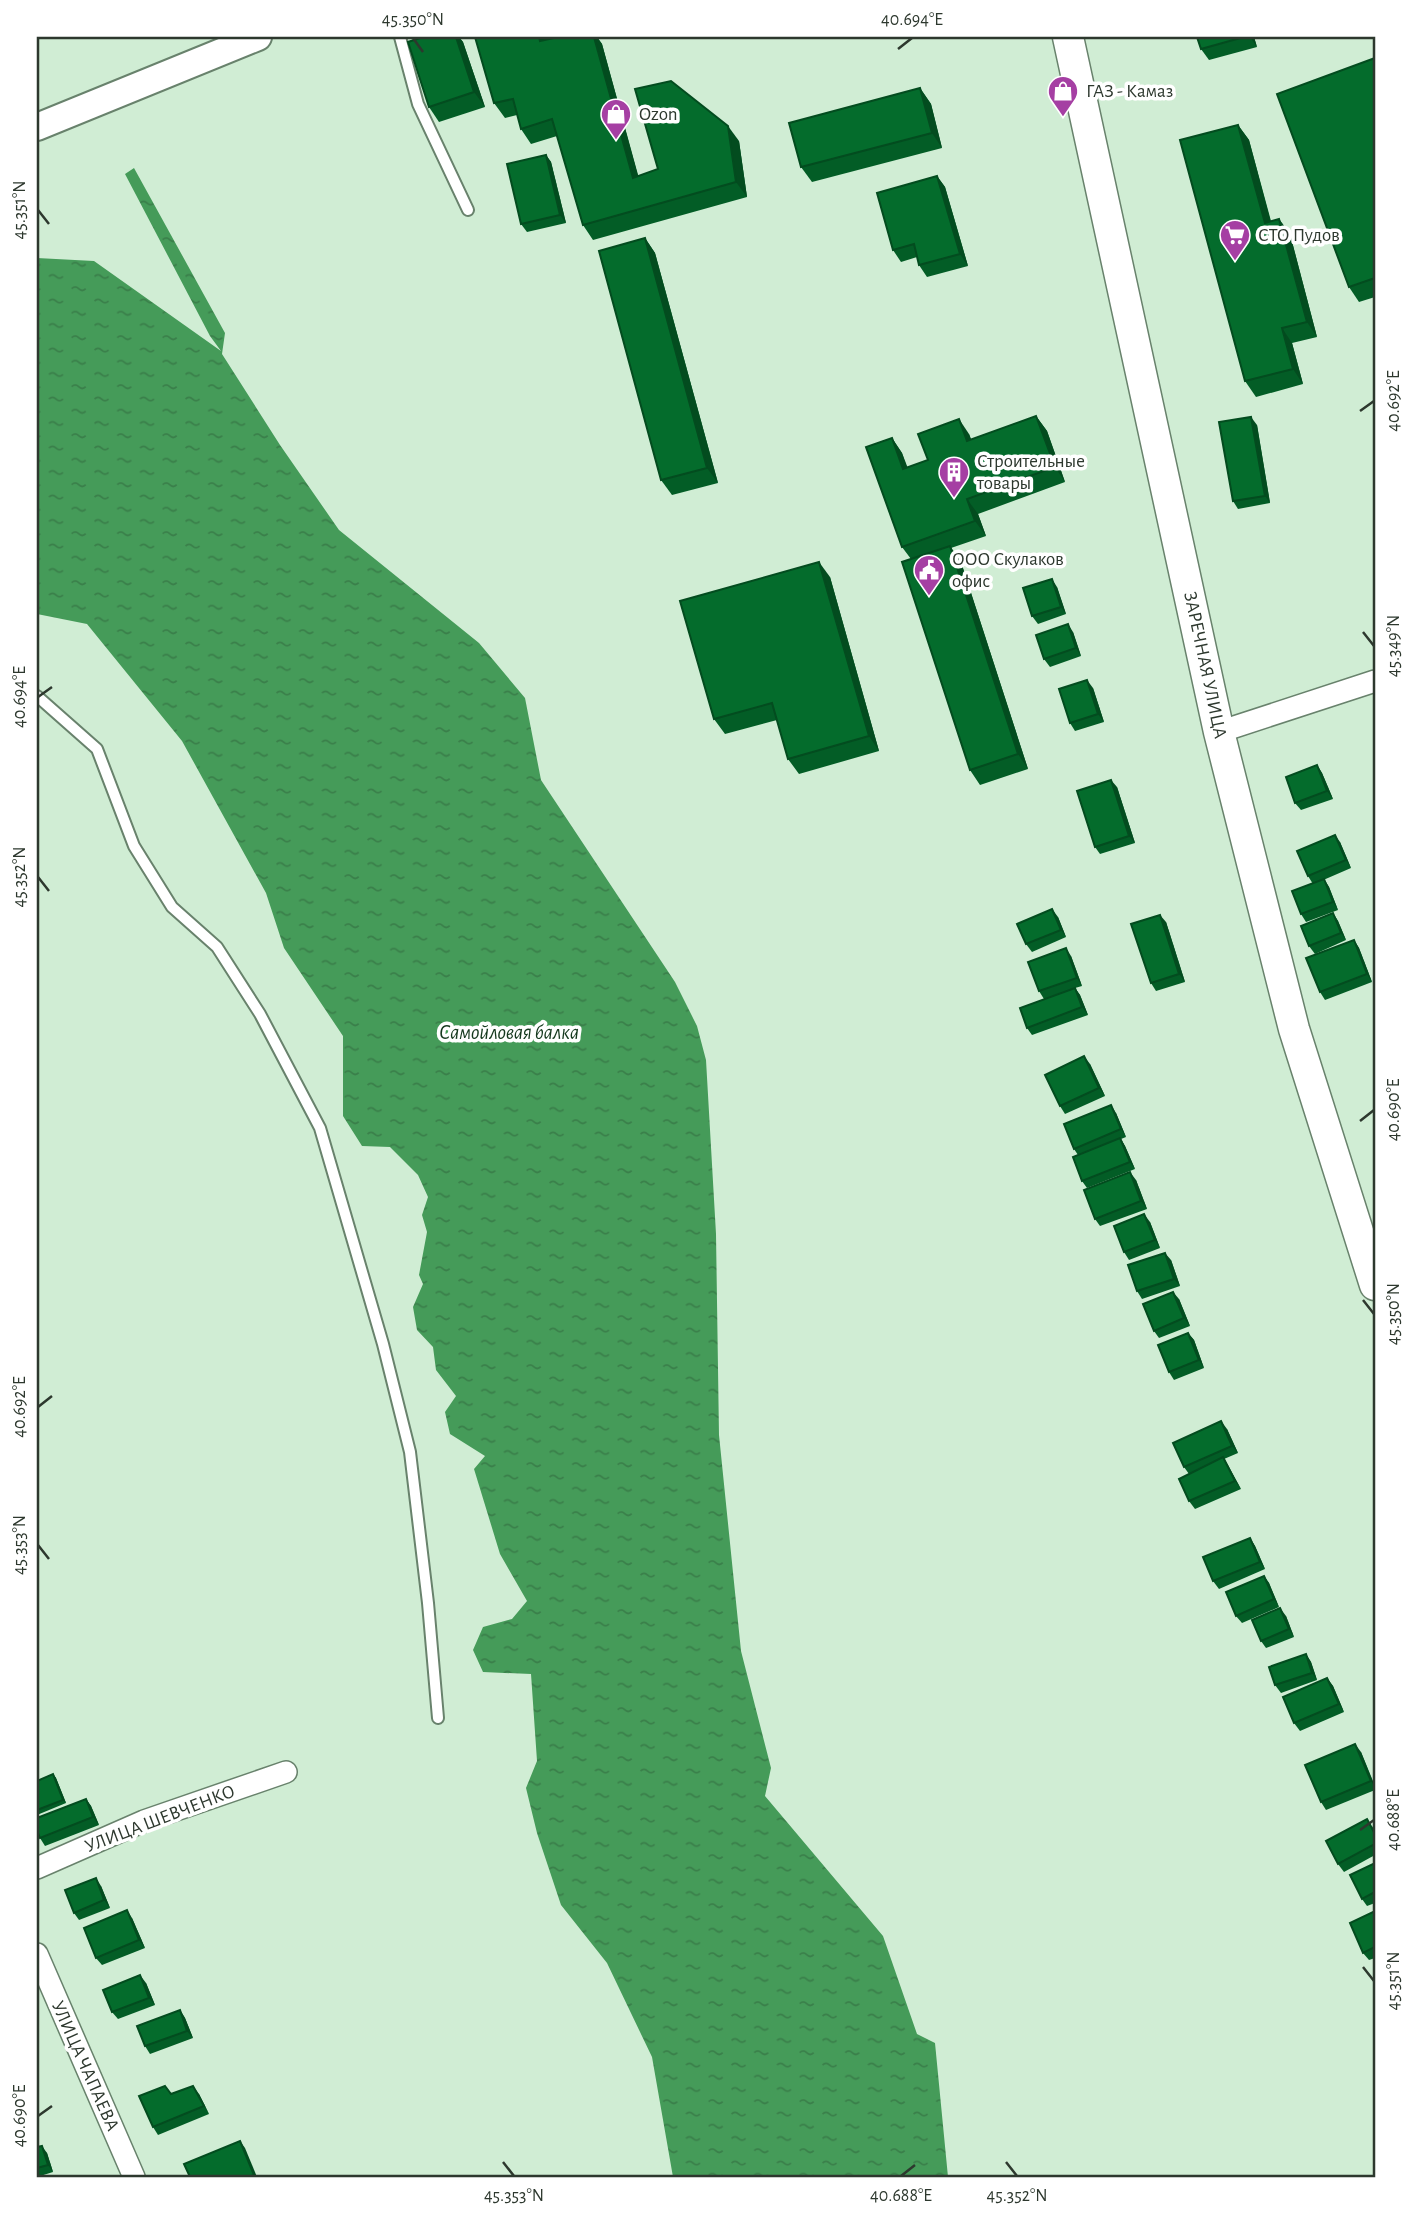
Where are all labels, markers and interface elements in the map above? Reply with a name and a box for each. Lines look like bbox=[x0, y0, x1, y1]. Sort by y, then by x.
text: 45.350°N bbox=[382, 11, 444, 29]
text: 40.694°E bbox=[881, 11, 943, 29]
shop icon: ГАЗ - Камаз bbox=[1046, 74, 1080, 118]
place label: ГАЗ - Камаз bbox=[1086, 82, 1173, 101]
shop icon: Ozon bbox=[599, 97, 633, 141]
place label: Ozon bbox=[639, 105, 678, 124]
text: 45.351°N bbox=[11, 180, 29, 240]
supermarket icon: СТО Пудов bbox=[1218, 218, 1252, 262]
place label: СТО Пудов bbox=[1258, 226, 1340, 245]
text: 40.692°E bbox=[1385, 370, 1403, 432]
place label: Строительные товары bbox=[976, 452, 1085, 493]
building icon: Строительные товары bbox=[937, 455, 971, 499]
place label: ООО Скулаков офис bbox=[952, 550, 1064, 591]
public building icon: ООО Скулаков офис bbox=[912, 553, 946, 597]
street label: ЗАРЕЧНАЯ УЛИЦА bbox=[1180, 590, 1230, 740]
text: 45.349°N bbox=[1385, 615, 1403, 677]
text: 40.694°E bbox=[11, 666, 29, 728]
text: 45.352°N bbox=[11, 846, 29, 908]
water label: Самойловая балка bbox=[439, 1022, 579, 1043]
text: 40.690°E bbox=[1385, 1078, 1403, 1141]
text: 45.350°N bbox=[1385, 1283, 1403, 1345]
text: 40.692°E bbox=[11, 1376, 29, 1438]
text: 45.353°N bbox=[11, 1515, 29, 1575]
street label: УЛИЦА ШЕВЧЕНКО bbox=[82, 1782, 238, 1856]
text: 40.688°E bbox=[1385, 1789, 1403, 1851]
text: 45.351°N bbox=[1385, 1951, 1403, 2011]
street label: УЛИЦА ЧАПАЕВА bbox=[48, 1998, 122, 2134]
text: 40.690°E bbox=[11, 2084, 29, 2147]
text: 45.353°N bbox=[484, 2187, 544, 2205]
text: 40.688°E bbox=[870, 2187, 932, 2205]
text: 45.352°N bbox=[986, 2187, 1048, 2205]

